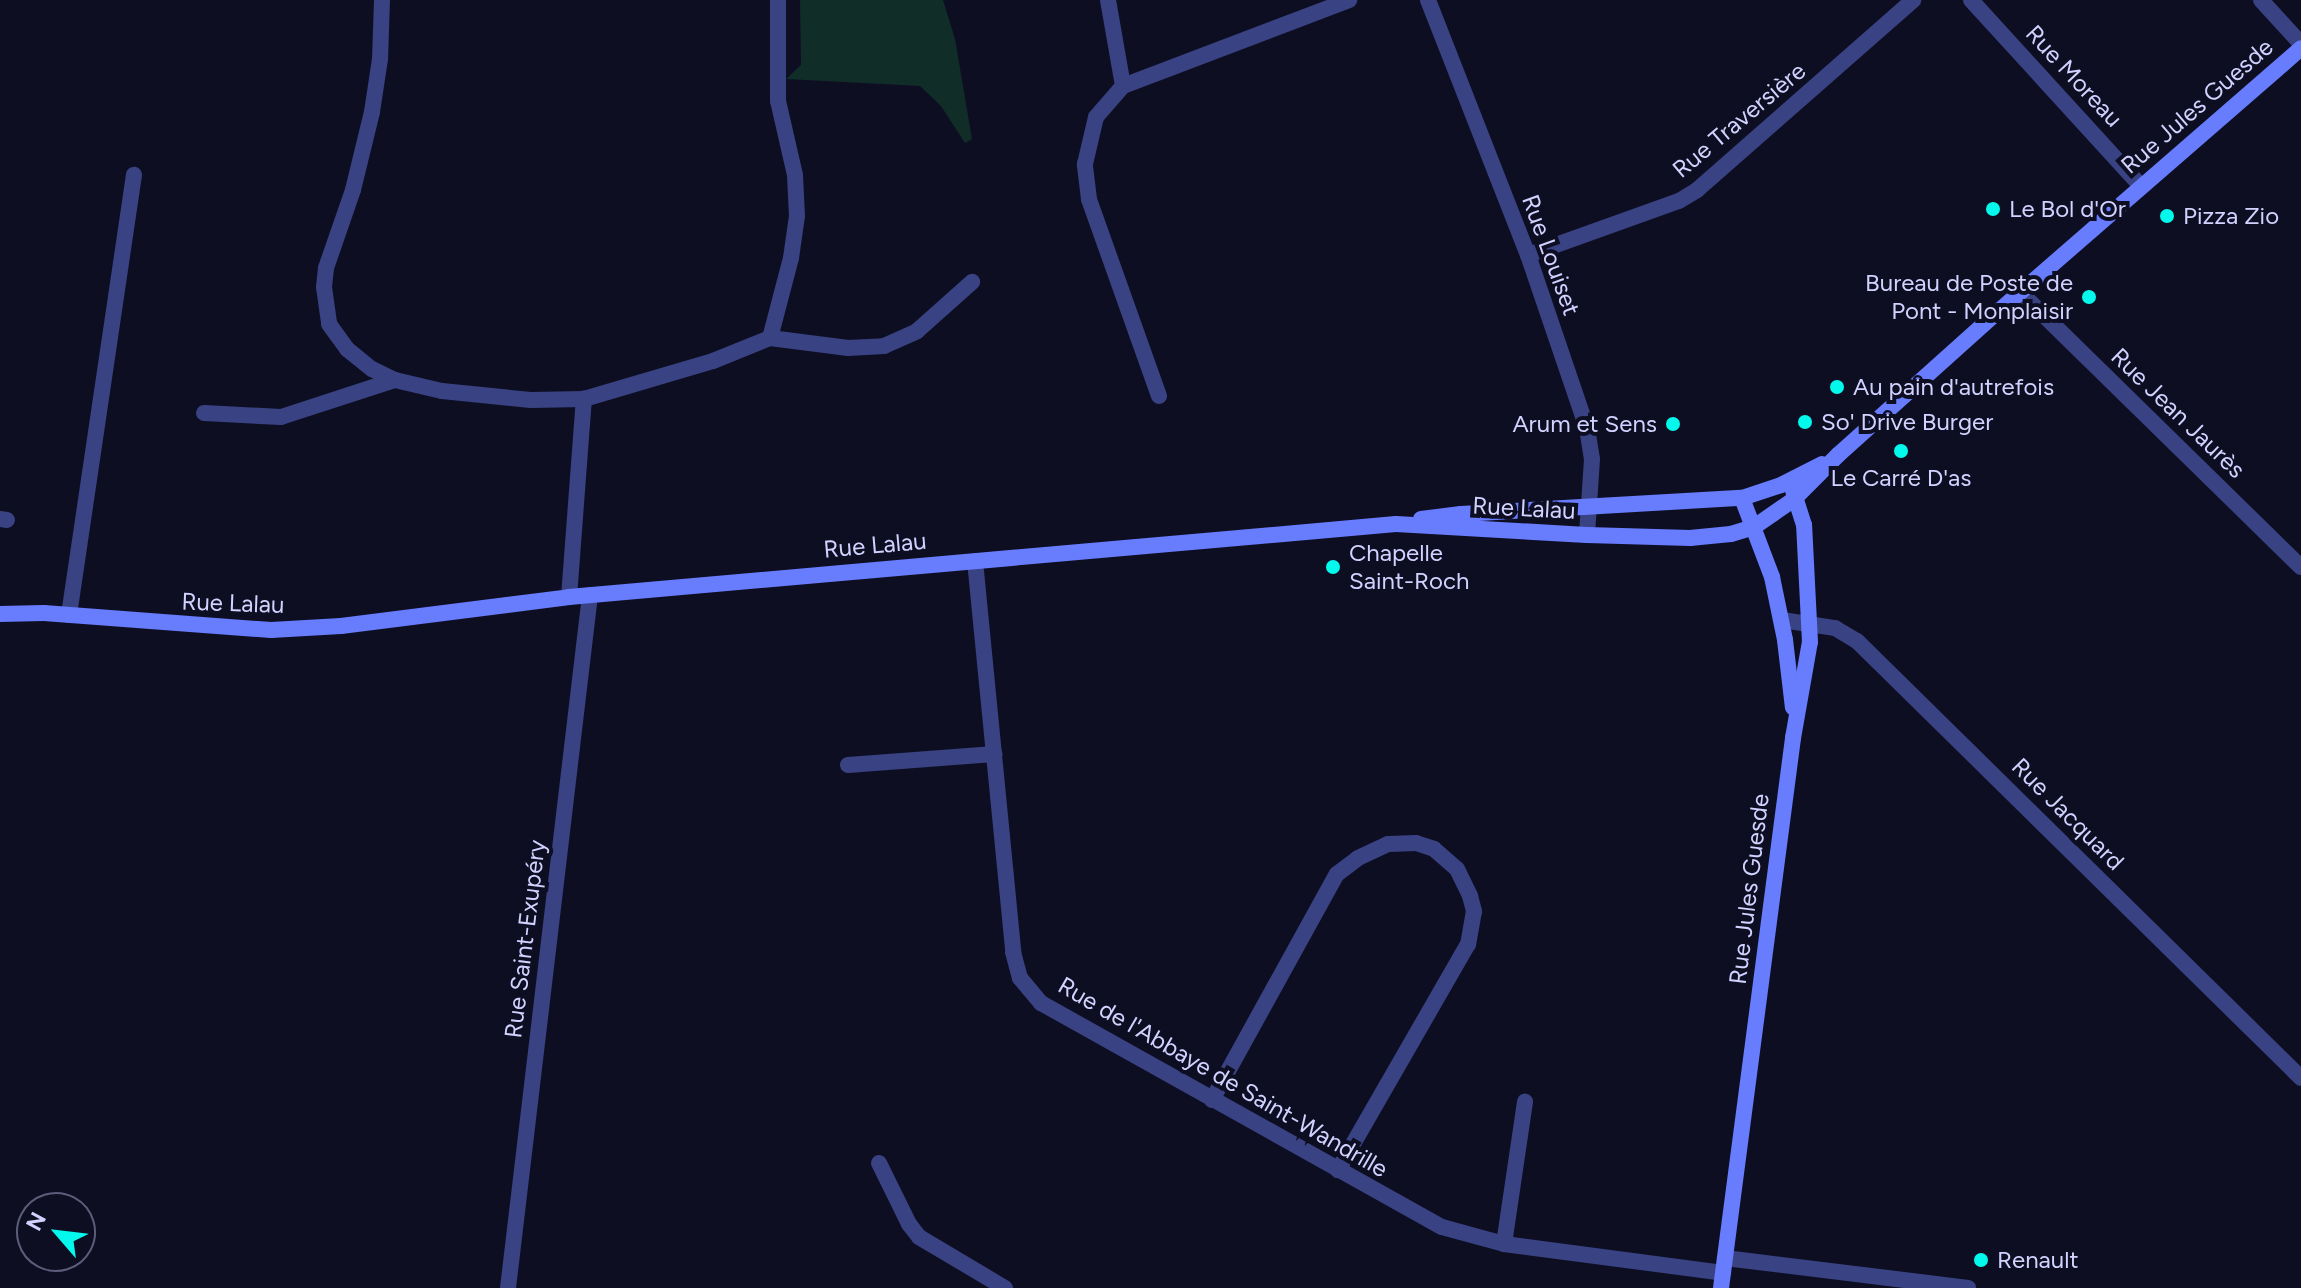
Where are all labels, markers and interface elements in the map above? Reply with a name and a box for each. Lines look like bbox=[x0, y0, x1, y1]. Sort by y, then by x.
street label: Rue Moreau bbox=[2020, 19, 2128, 133]
street label: Rue Jules Guesde bbox=[2115, 32, 2279, 180]
street label: Rue Traversière bbox=[1667, 56, 1811, 184]
street label: Rue Louiset bbox=[1516, 191, 1586, 319]
place label: Le Bol d'Or bbox=[2009, 195, 2126, 223]
marker: Le Bol d'Or bbox=[1984, 200, 2002, 218]
place label: Pizza Zio bbox=[2183, 202, 2279, 230]
marker: Pizza Zio bbox=[2158, 207, 2176, 225]
place label: Bureau de Poste de Pont - Monplaisir bbox=[1865, 269, 2073, 325]
marker: Bureau de Poste de Pont - Monplaisir bbox=[2080, 288, 2098, 306]
street label: Rue Jean Jaurès bbox=[2105, 342, 2251, 484]
place label: Au pain d'autrefois bbox=[1853, 373, 2054, 401]
marker: Au pain d'autrefois bbox=[1828, 378, 1846, 396]
place label: So' Drive Burger bbox=[1821, 408, 1993, 436]
place label: Arum et Sens bbox=[1512, 410, 1657, 438]
marker: So' Drive Burger bbox=[1796, 413, 1814, 431]
marker: Arum et Sens bbox=[1664, 415, 1682, 433]
marker: Le Carré D'as bbox=[1892, 442, 1910, 460]
place label: Le Carré D'as bbox=[1830, 464, 1972, 492]
street label: Rue Lalau bbox=[1472, 491, 1576, 525]
street label: Rue Lalau bbox=[822, 526, 928, 564]
place label: Chapelle Saint-Roch bbox=[1349, 539, 1469, 595]
marker: Chapelle Saint-Roch bbox=[1324, 558, 1342, 576]
street label: Rue Lalau bbox=[181, 587, 285, 619]
street label: Rue Jacquard bbox=[2006, 752, 2130, 876]
street label: Rue Jules Guesde bbox=[1723, 792, 1775, 986]
street label: Rue Saint-Exupéry bbox=[499, 838, 551, 1040]
street label: Rue de l'Abbaye de Saint-Wandrille bbox=[1053, 971, 1393, 1183]
north arrow bbox=[16, 1192, 96, 1272]
text: N bbox=[20, 1208, 52, 1235]
place label: Renault bbox=[1997, 1246, 2079, 1274]
marker: Renault bbox=[1972, 1251, 1990, 1269]

